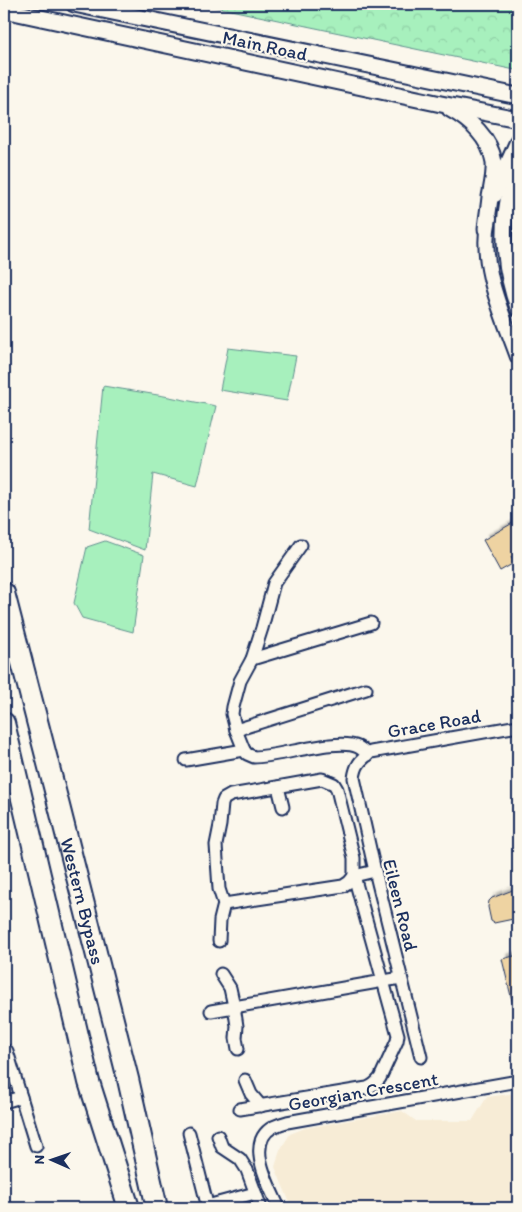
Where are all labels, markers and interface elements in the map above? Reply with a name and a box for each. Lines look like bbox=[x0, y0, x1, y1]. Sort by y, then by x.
street label: Main Road bbox=[220, 25, 309, 66]
street label: Grace Road bbox=[386, 704, 483, 743]
street label: Western Bypass bbox=[55, 835, 110, 967]
street label: Eileen Road bbox=[378, 857, 423, 954]
street label: Georgian Crescent bbox=[286, 1067, 440, 1116]
north arrow bbox=[28, 1134, 78, 1184]
text: N bbox=[31, 1155, 48, 1165]

